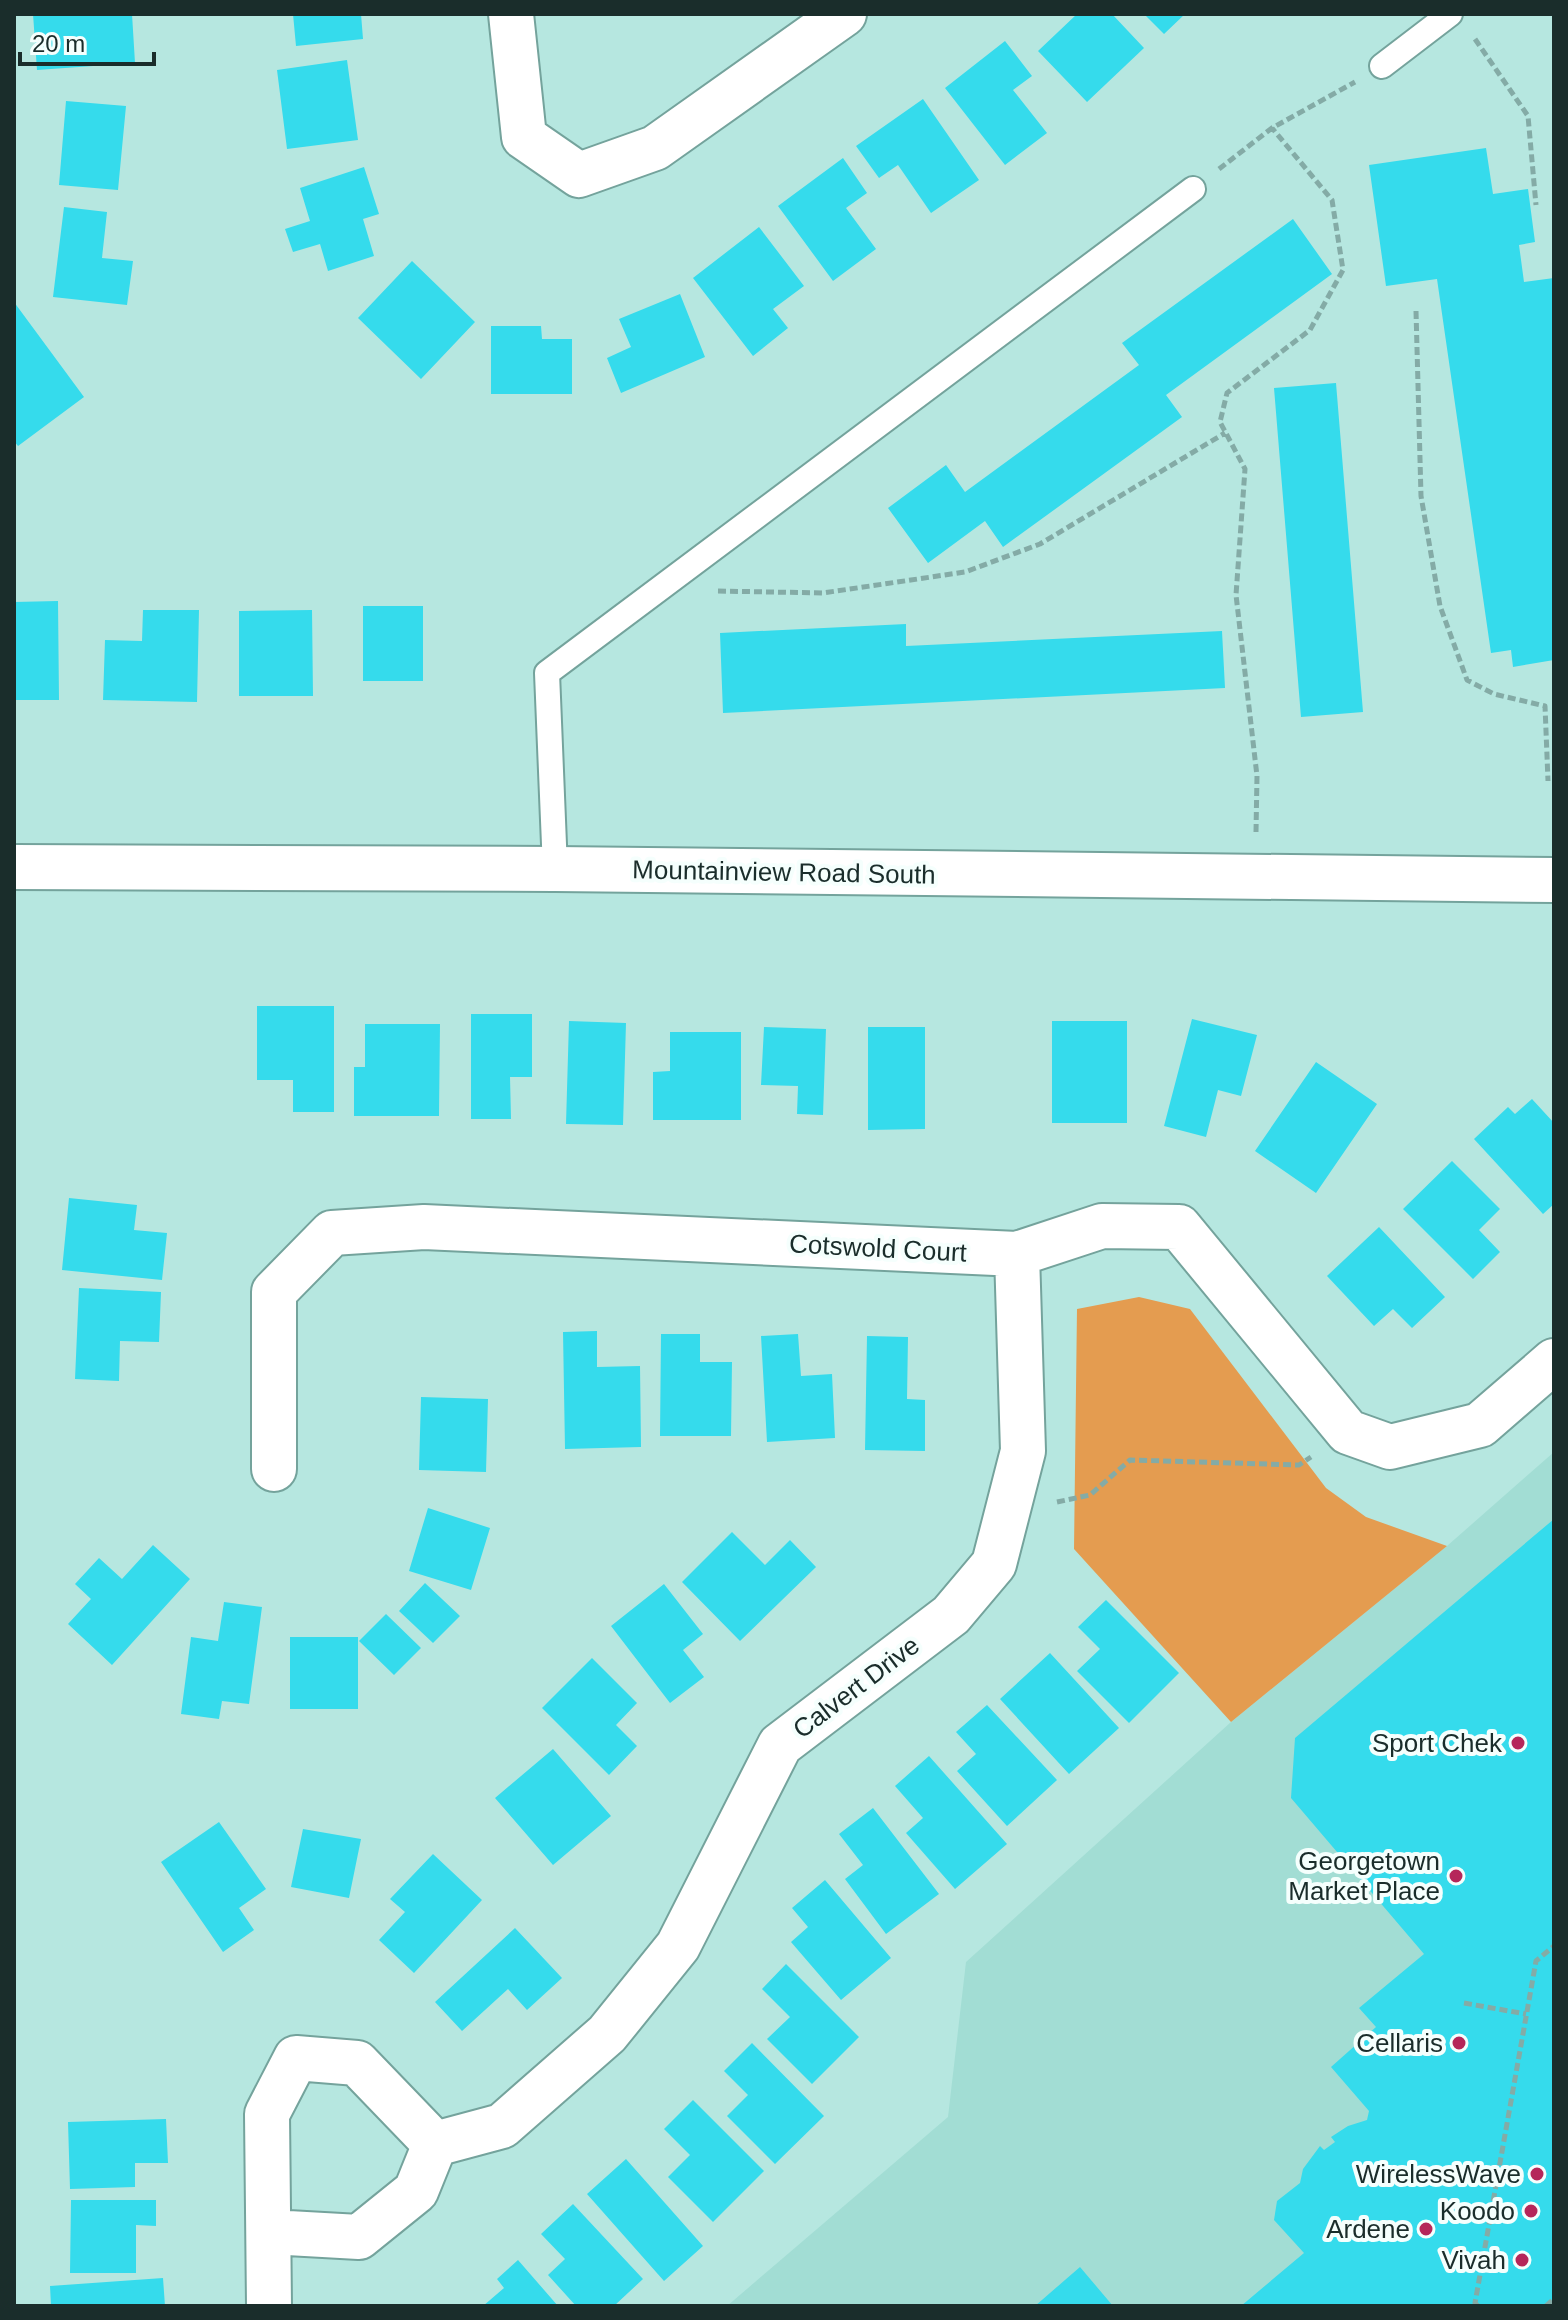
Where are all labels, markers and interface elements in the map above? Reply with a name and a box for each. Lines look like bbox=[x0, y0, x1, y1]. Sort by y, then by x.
scale bar bbox=[20, 16, 154, 66]
text: 20 m bbox=[32, 30, 85, 57]
street label: Mountainview Road South bbox=[632, 854, 936, 890]
street label: Cotswold Court bbox=[788, 1228, 968, 1268]
street label: Calvert Drive bbox=[787, 1630, 925, 1744]
place label: Sport Chek bbox=[1372, 1728, 1503, 1758]
marker: Sport Chek bbox=[1509, 1734, 1527, 1752]
place label: Georgetown Market Place bbox=[1288, 1846, 1440, 1906]
marker: Georgetown Market Place bbox=[1447, 1867, 1465, 1885]
place label: Cellaris bbox=[1356, 2028, 1443, 2058]
marker: Cellaris bbox=[1450, 2034, 1468, 2052]
place label: WirelessWave bbox=[1356, 2159, 1521, 2189]
marker: WirelessWave bbox=[1528, 2165, 1546, 2183]
place label: Koodo bbox=[1440, 2196, 1515, 2226]
marker: Koodo bbox=[1522, 2202, 1540, 2220]
place label: Ardene bbox=[1326, 2214, 1410, 2244]
marker: Ardene bbox=[1417, 2220, 1435, 2238]
place label: Vivah bbox=[1441, 2245, 1506, 2275]
marker: Vivah bbox=[1513, 2251, 1531, 2269]

